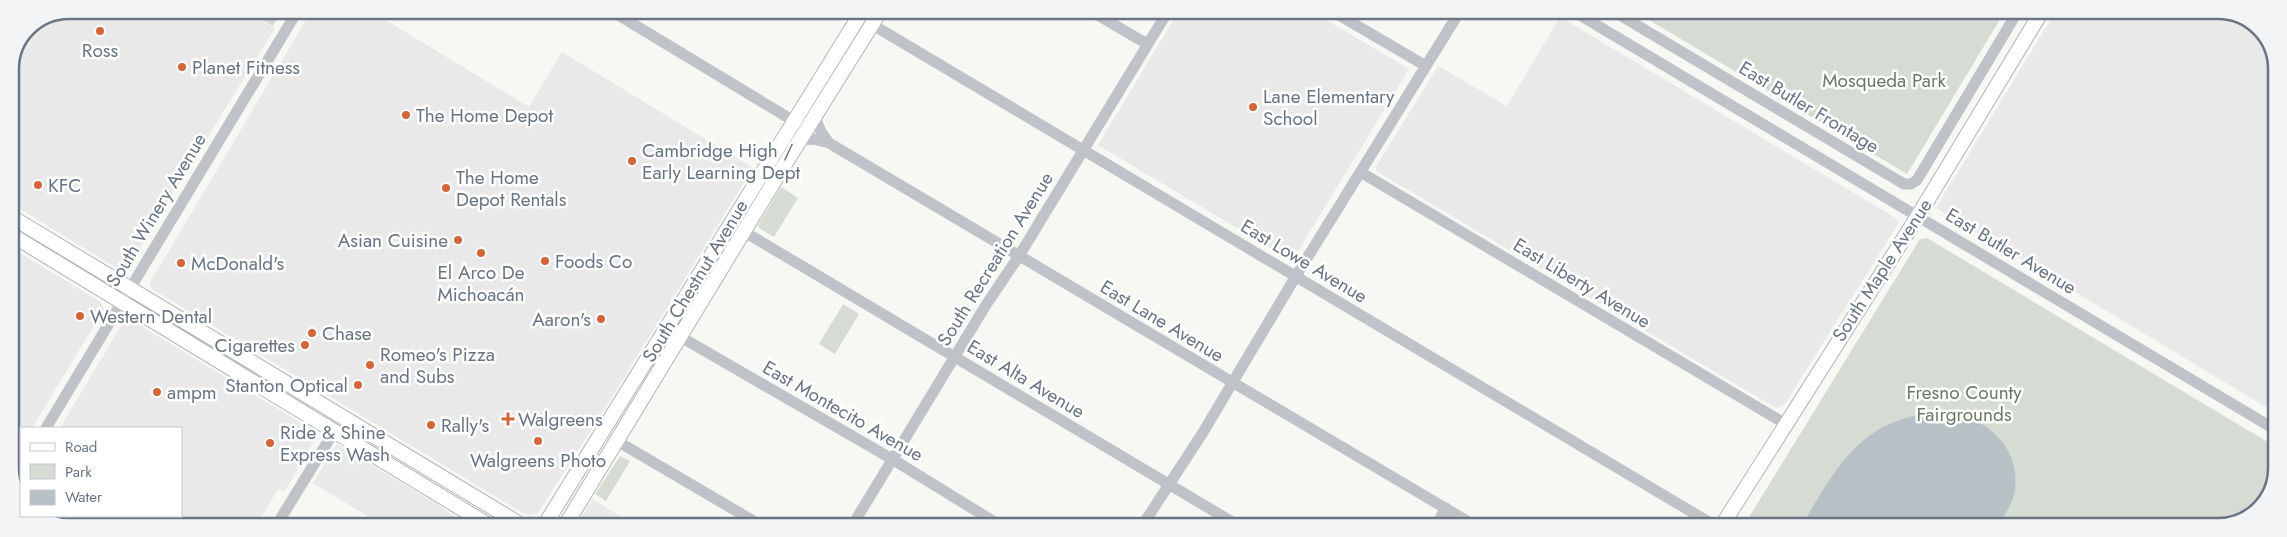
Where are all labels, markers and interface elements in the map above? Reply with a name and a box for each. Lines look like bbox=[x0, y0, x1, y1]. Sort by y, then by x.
marker: Ross bbox=[94, 25, 106, 37]
place label: Ross bbox=[82, 37, 119, 64]
place label: Planet Fitness bbox=[192, 54, 300, 81]
street label: East Butler Frontage bbox=[1734, 54, 1884, 160]
marker: Planet Fitness bbox=[176, 61, 188, 73]
park label: Mosqueda Park bbox=[1822, 67, 1946, 94]
place label: Lane Elementary School bbox=[1263, 83, 1395, 132]
marker: Lane Elementary School bbox=[1247, 101, 1259, 113]
place label: The Home Depot bbox=[416, 102, 553, 129]
marker: The Home Depot bbox=[400, 109, 412, 121]
street label: South Winery Avenue bbox=[99, 128, 213, 292]
place label: Cambridge High / Early Learning Dept bbox=[642, 137, 800, 186]
marker: Cambridge High / Early Learning Dept bbox=[626, 155, 638, 167]
place label: The Home Depot Rentals bbox=[456, 164, 567, 213]
street label: South Recreation Avenue bbox=[930, 167, 1060, 351]
place label: KFC bbox=[48, 172, 81, 199]
marker: KFC bbox=[32, 179, 44, 191]
marker: The Home Depot Rentals bbox=[440, 182, 452, 194]
street label: South Maple Avenue bbox=[1826, 193, 1938, 347]
street label: South Chestnut Avenue bbox=[636, 194, 754, 367]
street label: East Butler Avenue bbox=[1941, 201, 2082, 301]
street label: East Lowe Avenue bbox=[1236, 212, 1373, 310]
place label: Asian Cuisine bbox=[338, 227, 448, 254]
street label: East Liberty Avenue bbox=[1508, 231, 1656, 335]
marker: Asian Cuisine bbox=[452, 234, 464, 246]
marker: El Arco De Michoacán bbox=[475, 247, 487, 259]
place label: Foods Co bbox=[555, 248, 632, 275]
place label: McDonald's bbox=[191, 250, 285, 277]
marker: Foods Co bbox=[539, 255, 551, 267]
marker: McDonald's bbox=[175, 257, 187, 269]
place label: El Arco De Michoacán bbox=[437, 259, 525, 308]
street label: East Lane Avenue bbox=[1095, 273, 1229, 369]
place label: Western Dental bbox=[90, 303, 212, 330]
place label: Aaron's bbox=[532, 306, 591, 333]
marker: Western Dental bbox=[74, 310, 86, 322]
marker: Aaron's bbox=[595, 313, 607, 325]
place label: Chase bbox=[322, 320, 372, 347]
marker: Chase bbox=[306, 327, 318, 339]
place label: Cigarettes bbox=[214, 332, 295, 359]
street label: East Alta Avenue bbox=[962, 333, 1090, 425]
marker: Cigarettes bbox=[299, 339, 311, 351]
place label: Romeo's Pizza and Subs bbox=[380, 341, 495, 390]
street label: East Montecito Avenue bbox=[758, 354, 928, 468]
marker: Romeo's Pizza and Subs bbox=[364, 359, 376, 371]
place label: Stanton Optical bbox=[225, 372, 348, 399]
place label: ampm bbox=[167, 379, 217, 406]
marker: Stanton Optical bbox=[352, 379, 364, 391]
park label: Fresno County Fairgrounds bbox=[1906, 379, 2022, 428]
marker: ampm bbox=[151, 386, 163, 398]
place label: Walgreens bbox=[518, 406, 603, 433]
place label: Rally's bbox=[441, 412, 489, 439]
marker: Walgreens bbox=[502, 413, 514, 425]
place label: Ride & Shine Express Wash bbox=[280, 419, 390, 468]
marker: Rally's bbox=[425, 419, 437, 431]
legend bbox=[20, 427, 182, 517]
marker: Walgreens Photo bbox=[532, 435, 544, 447]
text: Road bbox=[65, 436, 97, 458]
marker: Ride & Shine Express Wash bbox=[264, 437, 276, 449]
place label: Walgreens Photo bbox=[470, 447, 606, 474]
text: Park bbox=[65, 461, 92, 483]
text: Water bbox=[65, 486, 103, 508]

